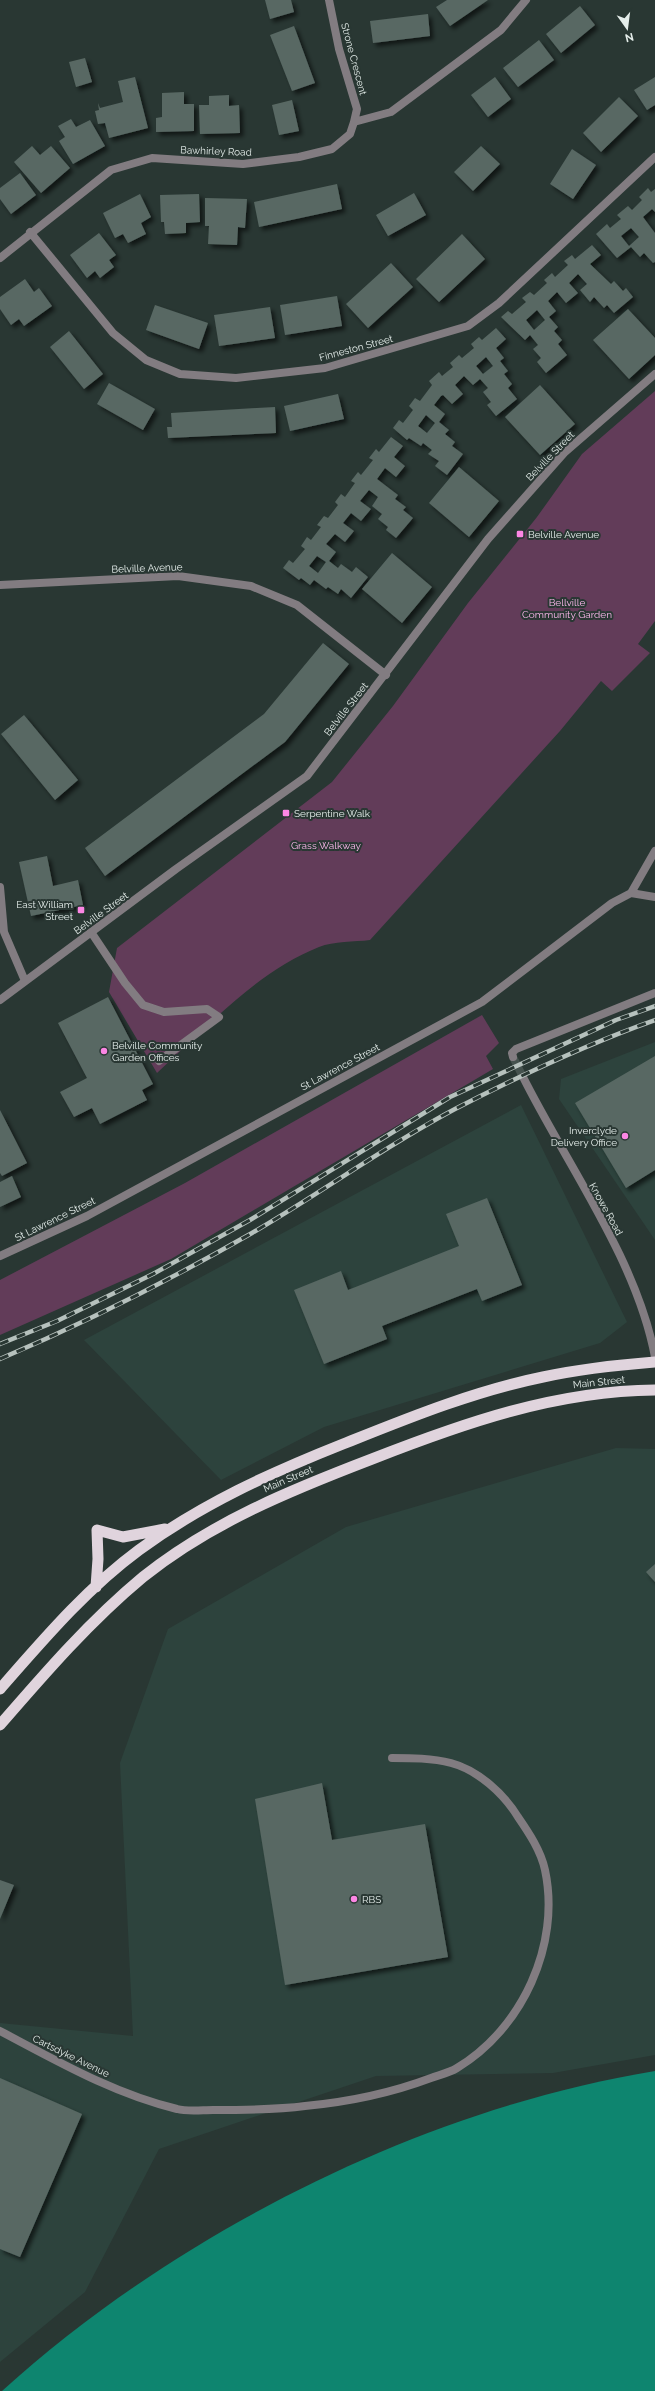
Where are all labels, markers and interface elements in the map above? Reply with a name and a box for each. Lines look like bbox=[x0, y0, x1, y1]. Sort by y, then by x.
north arrow bbox=[607, 8, 647, 48]
street label: Strone Crescent bbox=[339, 22, 369, 97]
text: N bbox=[624, 30, 635, 45]
street label: Bawhirley Road bbox=[180, 144, 252, 158]
street label: Finneston Street bbox=[318, 333, 395, 363]
street label: Belville Street bbox=[524, 429, 577, 483]
marker: Belville Avenue bbox=[515, 529, 525, 539]
place label: Belville Avenue bbox=[528, 529, 599, 540]
street label: Belville Avenue bbox=[111, 561, 183, 575]
park label: Bellville Community Garden bbox=[522, 597, 612, 620]
street label: Belville Street bbox=[322, 680, 370, 738]
marker: Serpentine Walk bbox=[281, 808, 291, 818]
place label: Serpentine Walk bbox=[294, 808, 371, 819]
park label: Grass Walkway bbox=[291, 840, 362, 851]
street label: Belville Street bbox=[72, 889, 131, 936]
place label: East William Street bbox=[16, 899, 74, 922]
marker: East William Street bbox=[76, 905, 86, 915]
place label: Belville Community Garden Offices bbox=[112, 1040, 203, 1063]
street label: St Lawrence Street bbox=[299, 1041, 382, 1092]
marker: Belville Community Garden Offices bbox=[99, 1046, 109, 1056]
place label: Inverclyde Delivery Office bbox=[551, 1125, 617, 1148]
marker: Inverclyde Delivery Office bbox=[620, 1131, 630, 1141]
street label: Knowe Road bbox=[587, 1181, 625, 1237]
street label: St Lawrence Street bbox=[13, 1195, 97, 1243]
street label: Main Street bbox=[572, 1374, 626, 1390]
street label: Main Street bbox=[262, 1463, 315, 1494]
marker: RBS bbox=[349, 1894, 359, 1904]
place label: RBS bbox=[362, 1894, 381, 1905]
street label: Cartsdyke Avenue bbox=[31, 2033, 111, 2079]

